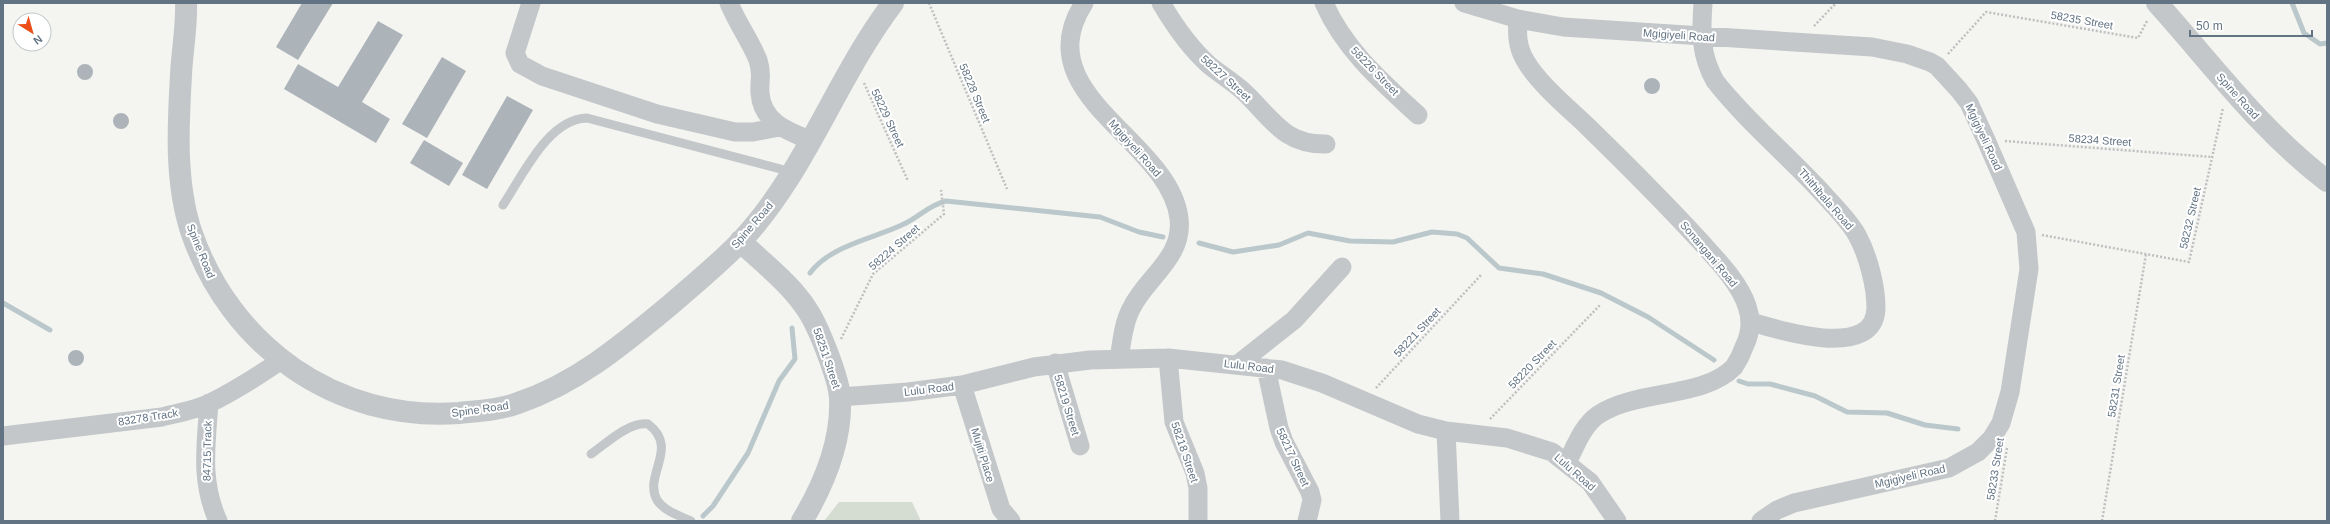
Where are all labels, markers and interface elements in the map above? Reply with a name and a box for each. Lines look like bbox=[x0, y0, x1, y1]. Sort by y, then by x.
street label: 58235 Street bbox=[2050, 9, 2114, 31]
north arrow bbox=[12, 12, 52, 52]
scale bar bbox=[2190, 12, 2312, 38]
text: 50 m bbox=[2196, 19, 2223, 33]
street label: Mgigiyeli Road bbox=[1643, 26, 1715, 44]
text: N bbox=[31, 33, 45, 47]
street label: 58226 Street bbox=[1349, 44, 1401, 98]
street label: 58227 Street bbox=[1199, 52, 1253, 104]
street label: 58228 Street bbox=[957, 62, 993, 124]
street label: Spine Road bbox=[2214, 71, 2262, 121]
street label: 58229 Street bbox=[869, 87, 907, 149]
street label: Mgigiyeli Road bbox=[1963, 102, 2005, 172]
street label: Mgigiyeli Road bbox=[1106, 117, 1164, 179]
street label: 58234 Street bbox=[2068, 132, 2132, 148]
street label: Thithibala Road bbox=[1796, 166, 1856, 232]
street label: 58232 Street bbox=[2177, 186, 2203, 250]
street label: Spine Road bbox=[729, 199, 775, 251]
street label: Sonangani Road bbox=[1678, 219, 1740, 289]
street label: Spine Road bbox=[185, 222, 217, 280]
street label: 58224 Street bbox=[866, 222, 922, 272]
street label: 58221 Street bbox=[1391, 305, 1443, 359]
street label: 58251 Street bbox=[811, 326, 843, 390]
street label: 58220 Street bbox=[1506, 337, 1558, 391]
street label: 58231 Street bbox=[2105, 354, 2127, 418]
street label: Lulu Road bbox=[1223, 357, 1275, 375]
street label: 58219 Street bbox=[1052, 373, 1082, 437]
street label: Lulu Road bbox=[903, 380, 955, 398]
street label: Spine Road bbox=[451, 399, 509, 419]
street label: 83278 Track bbox=[117, 406, 179, 428]
street label: 84715 Track bbox=[200, 420, 214, 481]
street label: 58218 Street bbox=[1169, 420, 1201, 484]
street label: Mujiti Place bbox=[969, 426, 997, 484]
street label: 58217 Street bbox=[1274, 426, 1312, 488]
street label: 58233 Street bbox=[1984, 437, 2006, 501]
street label: Lulu Road bbox=[1552, 451, 1598, 493]
street label: Mgigiyeli Road bbox=[1873, 462, 1947, 490]

